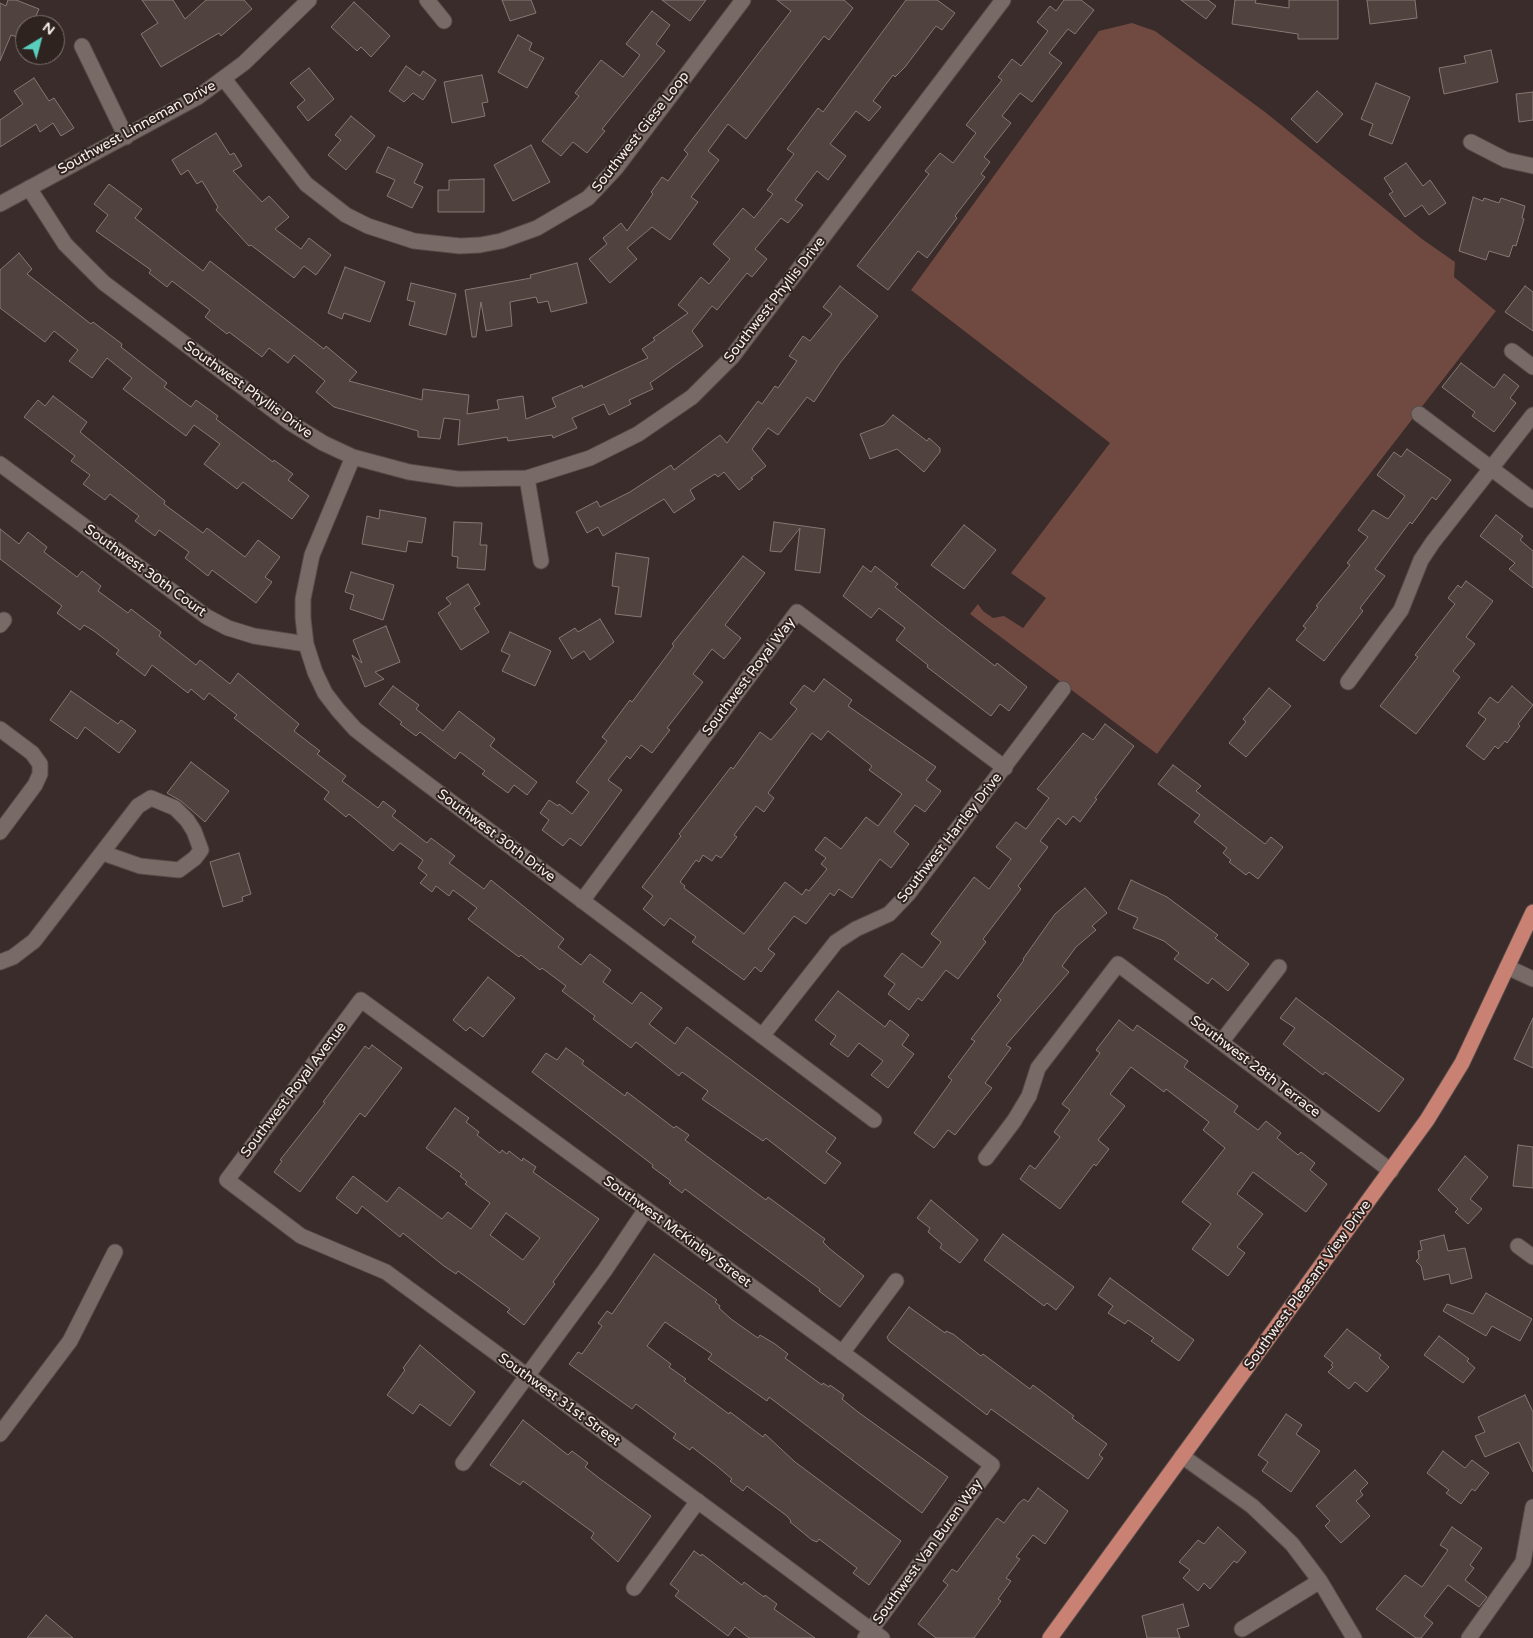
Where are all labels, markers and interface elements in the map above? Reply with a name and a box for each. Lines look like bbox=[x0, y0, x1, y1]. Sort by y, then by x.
north arrow bbox=[15, 15, 65, 65]
text: N bbox=[39, 18, 58, 39]
street label: Southwest Giese Loop bbox=[589, 68, 693, 196]
street label: Southwest Linneman Drive bbox=[55, 78, 219, 178]
street label: Southwest Phyllis Drive bbox=[721, 234, 829, 366]
street label: Southwest Phyllis Drive bbox=[181, 338, 315, 442]
street label: Southwest 30th Court bbox=[81, 521, 209, 621]
street label: Southwest Royal Way bbox=[699, 615, 799, 739]
street label: Southwest Hartley Drive bbox=[894, 770, 1006, 906]
street label: Southwest 30th Drive bbox=[434, 786, 558, 886]
street label: Southwest 28th Terrace bbox=[1187, 1013, 1323, 1121]
street label: Southwest Royal Avenue bbox=[238, 1019, 350, 1161]
street label: Southwest McKinley Street bbox=[600, 1173, 754, 1291]
street label: Southwest Pleasant View Drive bbox=[1241, 1197, 1375, 1373]
street label: Southwest 31st Street bbox=[495, 1350, 623, 1450]
street label: Southwest Van Buren Way bbox=[870, 1476, 986, 1628]

